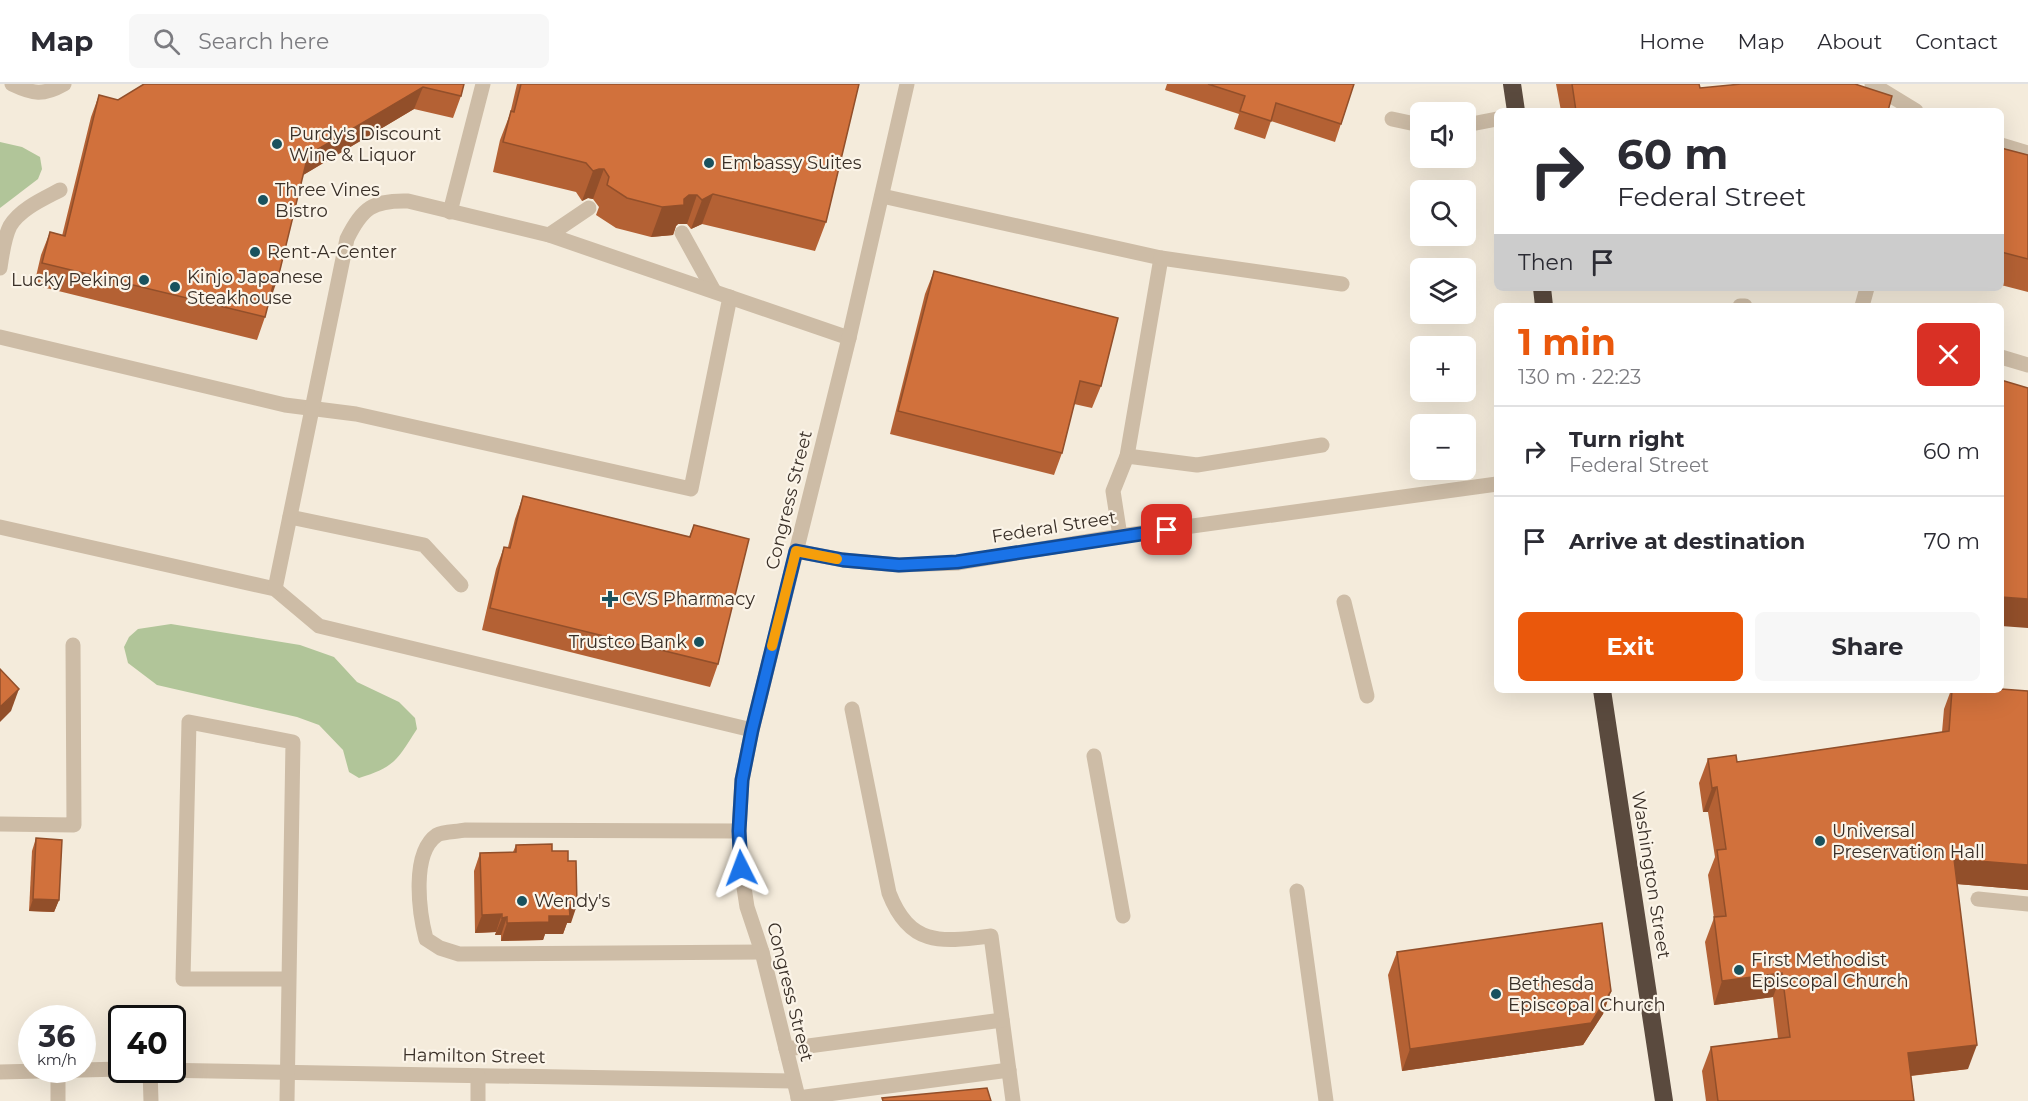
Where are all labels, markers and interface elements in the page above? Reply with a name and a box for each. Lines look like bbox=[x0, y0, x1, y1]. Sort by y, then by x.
search box bbox=[129, 14, 549, 68]
text: Map bbox=[30, 24, 93, 58]
icon: search bbox=[150, 25, 183, 58]
text: Search here bbox=[198, 28, 329, 55]
text: Home bbox=[1639, 29, 1704, 54]
text: Map bbox=[1737, 29, 1784, 54]
text: About bbox=[1817, 29, 1882, 54]
text: Contact bbox=[1915, 29, 1998, 54]
map controls bbox=[1410, 102, 1476, 480]
button: sound bbox=[1410, 102, 1476, 168]
place label: Purdy's Discount Wine & Liquor bbox=[289, 123, 441, 166]
text: 60 m bbox=[1617, 128, 1728, 180]
icon: right bbox=[1518, 132, 1596, 210]
marker: Purdy's Discount Wine & Liquor bbox=[270, 137, 284, 151]
place label: Embassy Suites bbox=[721, 152, 862, 174]
marker: Embassy Suites bbox=[702, 156, 716, 170]
place label: Three Vines Bistro bbox=[275, 179, 380, 222]
button: search bbox=[1410, 180, 1476, 246]
text: Federal Street bbox=[1617, 180, 1806, 213]
marker: Three Vines Bistro bbox=[256, 193, 270, 207]
place label: Rent-A-Center bbox=[267, 241, 397, 263]
marker: Rent-A-Center bbox=[248, 245, 262, 259]
icon: arrive bbox=[1586, 246, 1619, 279]
text: Then bbox=[1518, 249, 1574, 276]
button: layers bbox=[1410, 258, 1476, 324]
place label: Kinjo Japanese Steakhouse bbox=[187, 266, 323, 309]
place label: Lucky Peking bbox=[11, 269, 132, 291]
marker: Lucky Peking bbox=[137, 273, 151, 287]
marker: Kinjo Japanese Steakhouse bbox=[168, 280, 182, 294]
text: 1 min bbox=[1518, 320, 1616, 364]
button: close bbox=[1917, 323, 1980, 386]
button: + bbox=[1410, 336, 1476, 402]
text: 130 m · 22:23 bbox=[1518, 365, 1641, 389]
button: − bbox=[1410, 414, 1476, 480]
text: Turn right bbox=[1569, 426, 1684, 453]
street label: Congress Street bbox=[761, 428, 817, 572]
icon: right bbox=[1518, 435, 1551, 468]
text: 60 m bbox=[1923, 438, 1980, 465]
text: Federal Street bbox=[1569, 453, 1709, 477]
pin bbox=[1141, 504, 1192, 555]
street label: Federal Street bbox=[990, 506, 1118, 548]
icon: arrive bbox=[1150, 513, 1183, 546]
icon: arrive bbox=[1518, 525, 1551, 558]
text: Arrive at destination bbox=[1569, 528, 1805, 555]
text: 70 m bbox=[1924, 528, 1980, 555]
place label: CVS Pharmacy bbox=[622, 588, 755, 610]
marker: CVS Pharmacy bbox=[603, 592, 617, 606]
button: Exit bbox=[1518, 612, 1743, 681]
button: Share bbox=[1755, 612, 1980, 681]
place label: Trustco Bank bbox=[569, 631, 687, 653]
marker: Trustco Bank bbox=[692, 635, 706, 649]
street label: Washington Street bbox=[1627, 790, 1675, 960]
place label: Universal Preservation Hall bbox=[1832, 820, 1985, 863]
marker: Universal Preservation Hall bbox=[1813, 834, 1827, 848]
position arrow bbox=[709, 836, 773, 900]
place label: Wendy's bbox=[534, 890, 611, 912]
marker: Wendy's bbox=[515, 894, 529, 908]
street label: Congress Street bbox=[762, 920, 818, 1064]
place label: First Methodist Episcopal Church bbox=[1751, 949, 1909, 992]
marker: First Methodist Episcopal Church bbox=[1732, 963, 1746, 977]
place label: Bethesda Episcopal Church bbox=[1508, 973, 1666, 1016]
marker: Bethesda Episcopal Church bbox=[1489, 987, 1503, 1001]
speed limit sign: 40 bbox=[108, 1005, 186, 1083]
text: 36 bbox=[39, 1018, 75, 1055]
street label: Hamilton Street bbox=[402, 1044, 546, 1068]
text: km/h bbox=[37, 1050, 77, 1069]

